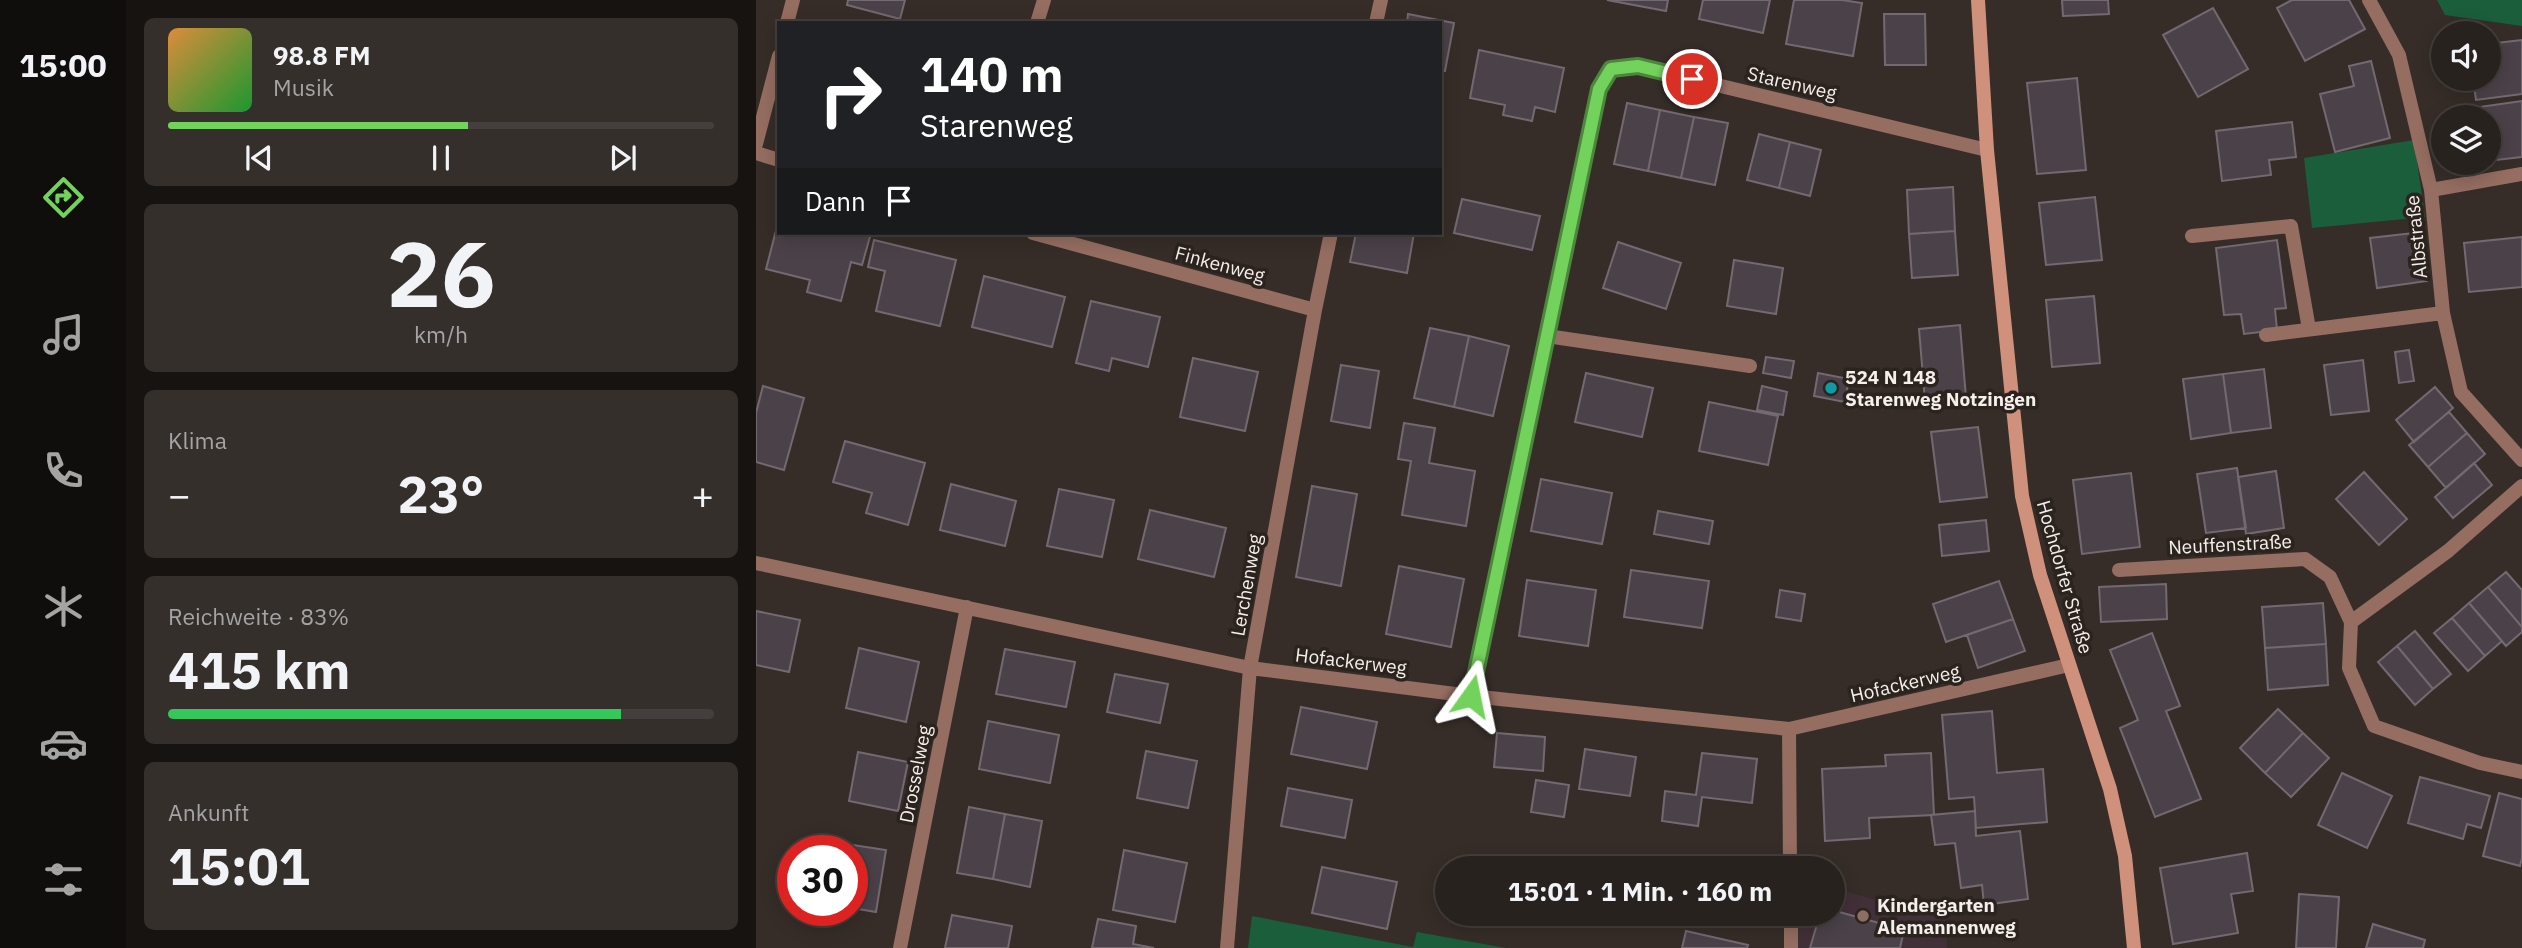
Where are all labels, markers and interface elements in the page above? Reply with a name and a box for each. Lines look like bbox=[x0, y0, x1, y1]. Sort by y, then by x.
map controls bbox=[2431, 21, 2501, 175]
button: sound bbox=[2431, 21, 2501, 91]
text: 98.8 FM bbox=[273, 38, 371, 72]
text: 140 m bbox=[920, 42, 1064, 105]
text: 15:00 bbox=[19, 44, 107, 86]
icon: right bbox=[805, 49, 896, 140]
pin bbox=[1662, 49, 1722, 109]
icon: arrive bbox=[1673, 60, 1711, 98]
street label: Starenweg bbox=[1745, 61, 1839, 105]
text: Musik bbox=[273, 72, 334, 102]
text: Starenweg bbox=[920, 104, 1073, 146]
button: layers bbox=[2431, 105, 2501, 175]
icon: previous bbox=[240, 139, 278, 177]
icon: pause bbox=[422, 139, 460, 177]
icon: next bbox=[604, 139, 642, 177]
icon: directions bbox=[39, 173, 88, 222]
icon: arrive bbox=[880, 182, 918, 220]
text: Dann bbox=[805, 184, 866, 218]
street label: Albstraße bbox=[2400, 194, 2432, 280]
text: 26 bbox=[386, 214, 496, 332]
street label: Finkenweg bbox=[1172, 241, 1268, 287]
icon: music bbox=[39, 310, 88, 359]
text: km/h bbox=[414, 319, 468, 349]
place label: 524 N 148 Starenweg Notzingen bbox=[1845, 365, 2036, 411]
marker: 524 N 148 Starenweg Notzingen bbox=[1823, 380, 1839, 396]
text: Klima bbox=[168, 425, 227, 455]
icon: phone bbox=[39, 446, 88, 495]
text: 23° bbox=[398, 460, 484, 527]
text: − bbox=[168, 470, 191, 519]
text: + bbox=[691, 470, 714, 519]
street label: Hochdorfer Straße bbox=[2032, 498, 2098, 656]
street label: Neuffenstraße bbox=[2168, 529, 2292, 559]
street label: Lerchenweg bbox=[1225, 532, 1267, 638]
icon: climate bbox=[39, 582, 88, 631]
text: Reichweite · 83% bbox=[168, 601, 349, 631]
text: 415 km bbox=[168, 636, 350, 703]
street label: Hofackerweg bbox=[1294, 642, 1408, 680]
position arrow bbox=[1434, 659, 1508, 733]
street label: Hofackerweg bbox=[1848, 659, 1962, 707]
icon: car bbox=[39, 719, 88, 768]
street label: Drosselweg bbox=[894, 723, 936, 825]
text: Ankunft bbox=[168, 797, 249, 827]
text: 15:01 bbox=[168, 832, 310, 899]
speed limit sign: 30 bbox=[777, 835, 868, 926]
icon: filters bbox=[39, 855, 88, 904]
text: 15:01 · 1 Min. · 160 m bbox=[1508, 874, 1772, 908]
place label: Kindergarten Alemannenweg bbox=[1877, 893, 2016, 939]
marker: Kindergarten Alemannenweg bbox=[1855, 908, 1871, 924]

